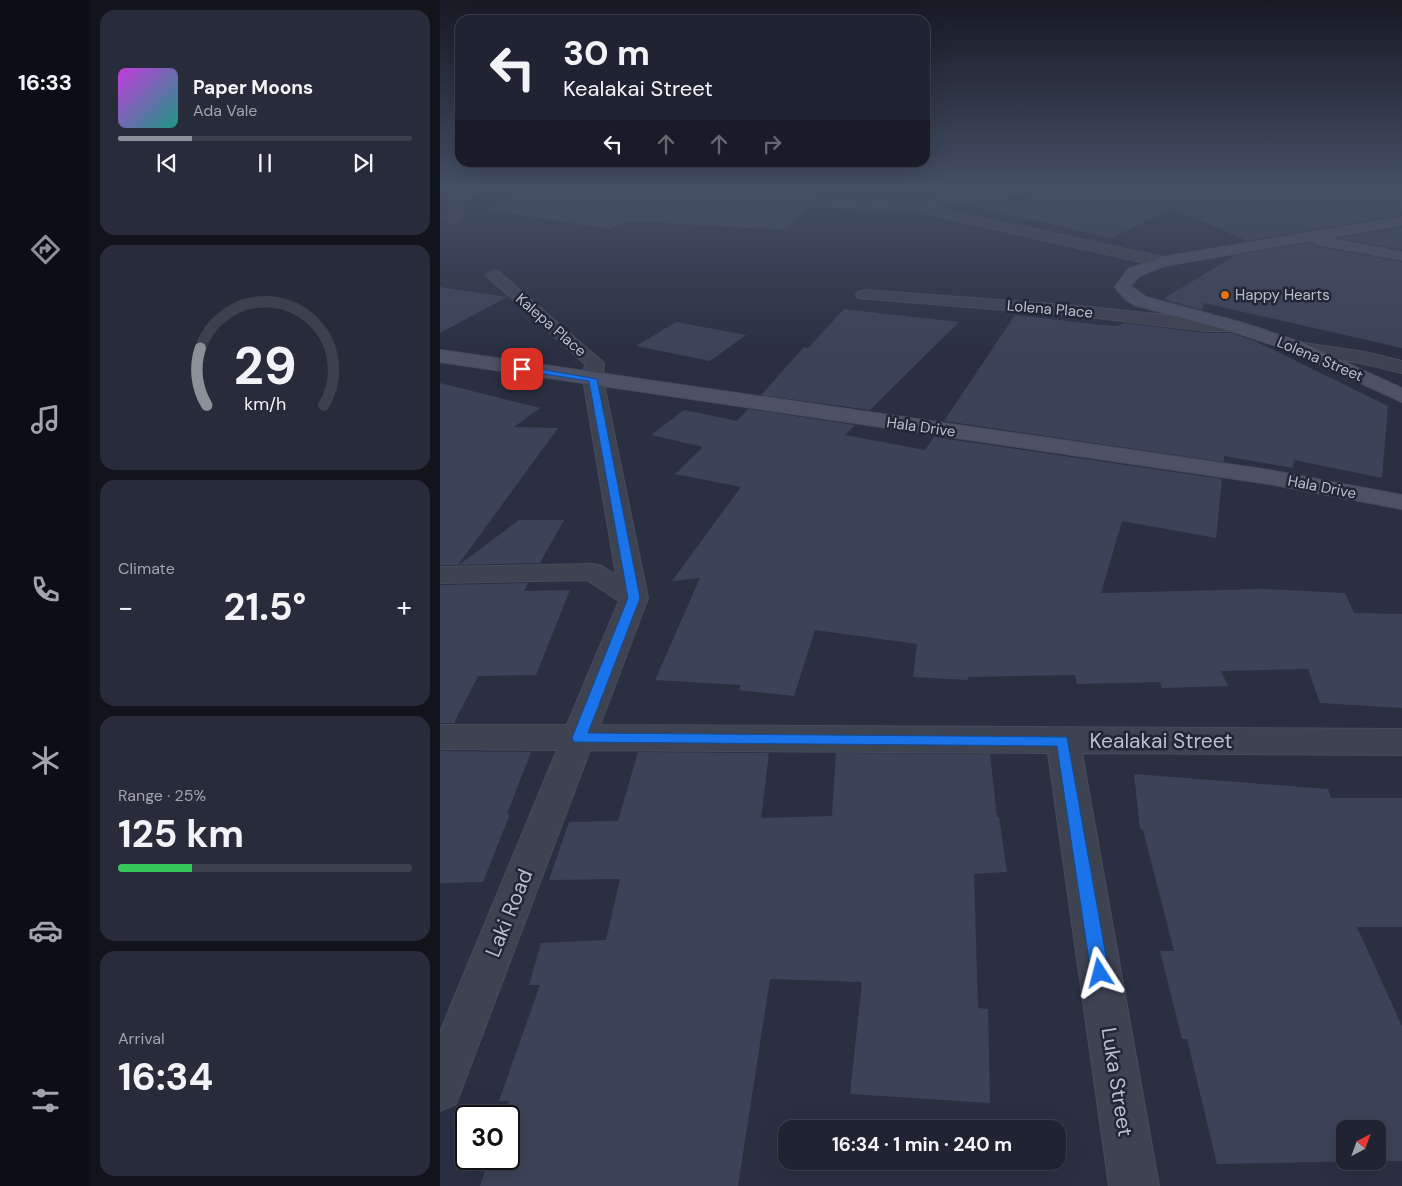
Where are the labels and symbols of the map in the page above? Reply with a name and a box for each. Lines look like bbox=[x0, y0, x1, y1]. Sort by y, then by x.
place label: Happy Hearts bbox=[1235, 285, 1330, 305]
street label: Kalepa Place bbox=[511, 289, 591, 361]
marker: Happy Hearts bbox=[1219, 289, 1231, 301]
street label: Lolena Place bbox=[1006, 295, 1094, 323]
street label: Lolena Street bbox=[1274, 332, 1366, 386]
pin bbox=[501, 348, 543, 390]
street label: Hala Drive bbox=[885, 412, 957, 442]
street label: Hala Drive bbox=[1286, 471, 1358, 503]
street label: Kealakai Street bbox=[1089, 727, 1233, 755]
street label: Laki Road bbox=[479, 865, 539, 961]
position arrow bbox=[1073, 946, 1125, 998]
street label: Luka Street bbox=[1095, 1025, 1139, 1139]
speed limit sign: 30 bbox=[455, 1105, 520, 1170]
north arrow bbox=[1336, 1120, 1386, 1170]

